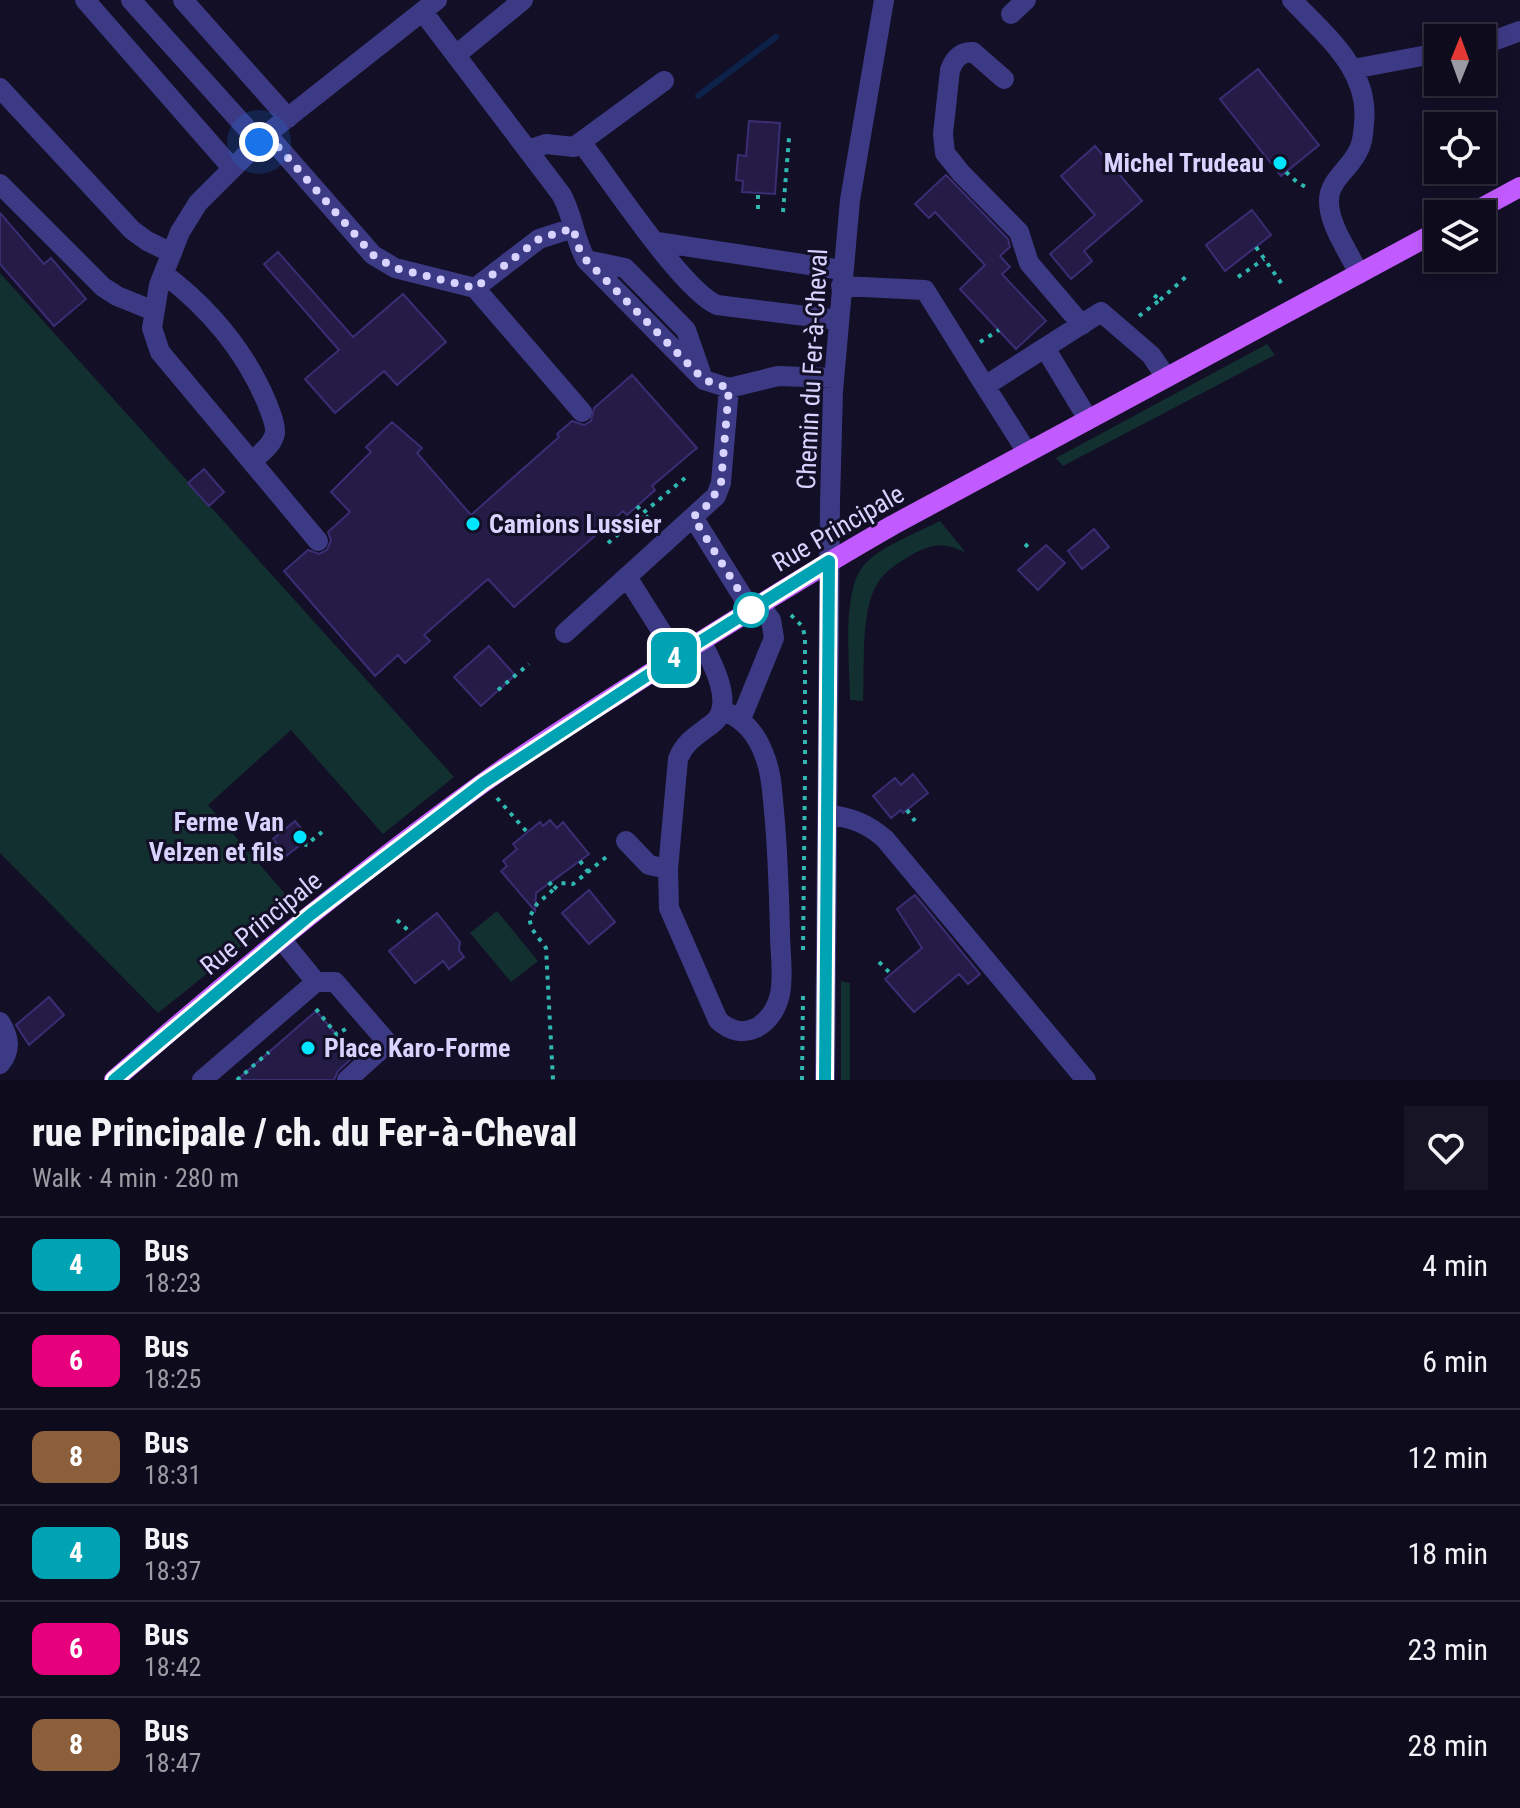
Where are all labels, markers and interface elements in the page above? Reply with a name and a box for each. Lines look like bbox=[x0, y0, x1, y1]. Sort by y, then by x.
north arrow bbox=[1424, 24, 1496, 96]
map controls bbox=[1424, 24, 1496, 272]
button: locate bbox=[1424, 112, 1496, 184]
your location bbox=[239, 122, 279, 162]
place label: Michel Trudeau bbox=[1104, 148, 1264, 178]
marker: Michel Trudeau bbox=[1271, 154, 1289, 172]
button: layers bbox=[1424, 200, 1496, 272]
street label: Chemin du Fer-à-Cheval bbox=[791, 248, 833, 490]
street label: Rue Principale bbox=[767, 478, 909, 578]
place label: Camions Lussier bbox=[489, 509, 662, 539]
marker: Camions Lussier bbox=[464, 515, 482, 533]
unlabelled marker bbox=[734, 593, 768, 627]
line badge: 4 bbox=[648, 632, 700, 684]
text: 4 bbox=[667, 641, 681, 674]
place label: Ferme Van Velzen et fils bbox=[149, 807, 284, 867]
marker: Ferme Van Velzen et fils bbox=[291, 828, 309, 846]
street label: Rue Principale bbox=[195, 865, 327, 981]
place label: Place Karo-Forme bbox=[324, 1033, 510, 1063]
marker: Place Karo-Forme bbox=[299, 1039, 317, 1057]
button: heart bbox=[1404, 1106, 1488, 1190]
text: rue Principale / ch. du Fer-à-Cheval bbox=[32, 1111, 577, 1155]
text: Walk · 4 min · 280 m bbox=[32, 1163, 239, 1193]
text: Bus bbox=[144, 1233, 189, 1268]
text: 4 bbox=[69, 1248, 83, 1281]
text: 4 min bbox=[1422, 1248, 1488, 1283]
text: 18:23 bbox=[144, 1268, 201, 1298]
text: Bus bbox=[144, 1329, 189, 1364]
text: 6 bbox=[69, 1344, 83, 1377]
text: 6 min bbox=[1422, 1344, 1488, 1379]
text: 18:25 bbox=[144, 1364, 201, 1394]
text: Bus bbox=[144, 1425, 189, 1460]
text: 8 bbox=[69, 1440, 83, 1473]
text: 12 min bbox=[1407, 1440, 1488, 1475]
text: 18:31 bbox=[144, 1460, 201, 1490]
text: Bus bbox=[144, 1521, 189, 1556]
text: 4 bbox=[69, 1536, 83, 1569]
text: 18 min bbox=[1407, 1536, 1488, 1571]
text: 18:37 bbox=[144, 1556, 201, 1586]
text: Bus bbox=[144, 1617, 189, 1652]
text: 6 bbox=[69, 1632, 83, 1665]
text: 23 min bbox=[1407, 1632, 1488, 1667]
text: 18:42 bbox=[144, 1652, 201, 1682]
text: Bus bbox=[144, 1713, 189, 1748]
text: 8 bbox=[69, 1728, 83, 1761]
text: 28 min bbox=[1407, 1728, 1488, 1763]
text: 18:47 bbox=[144, 1748, 201, 1778]

